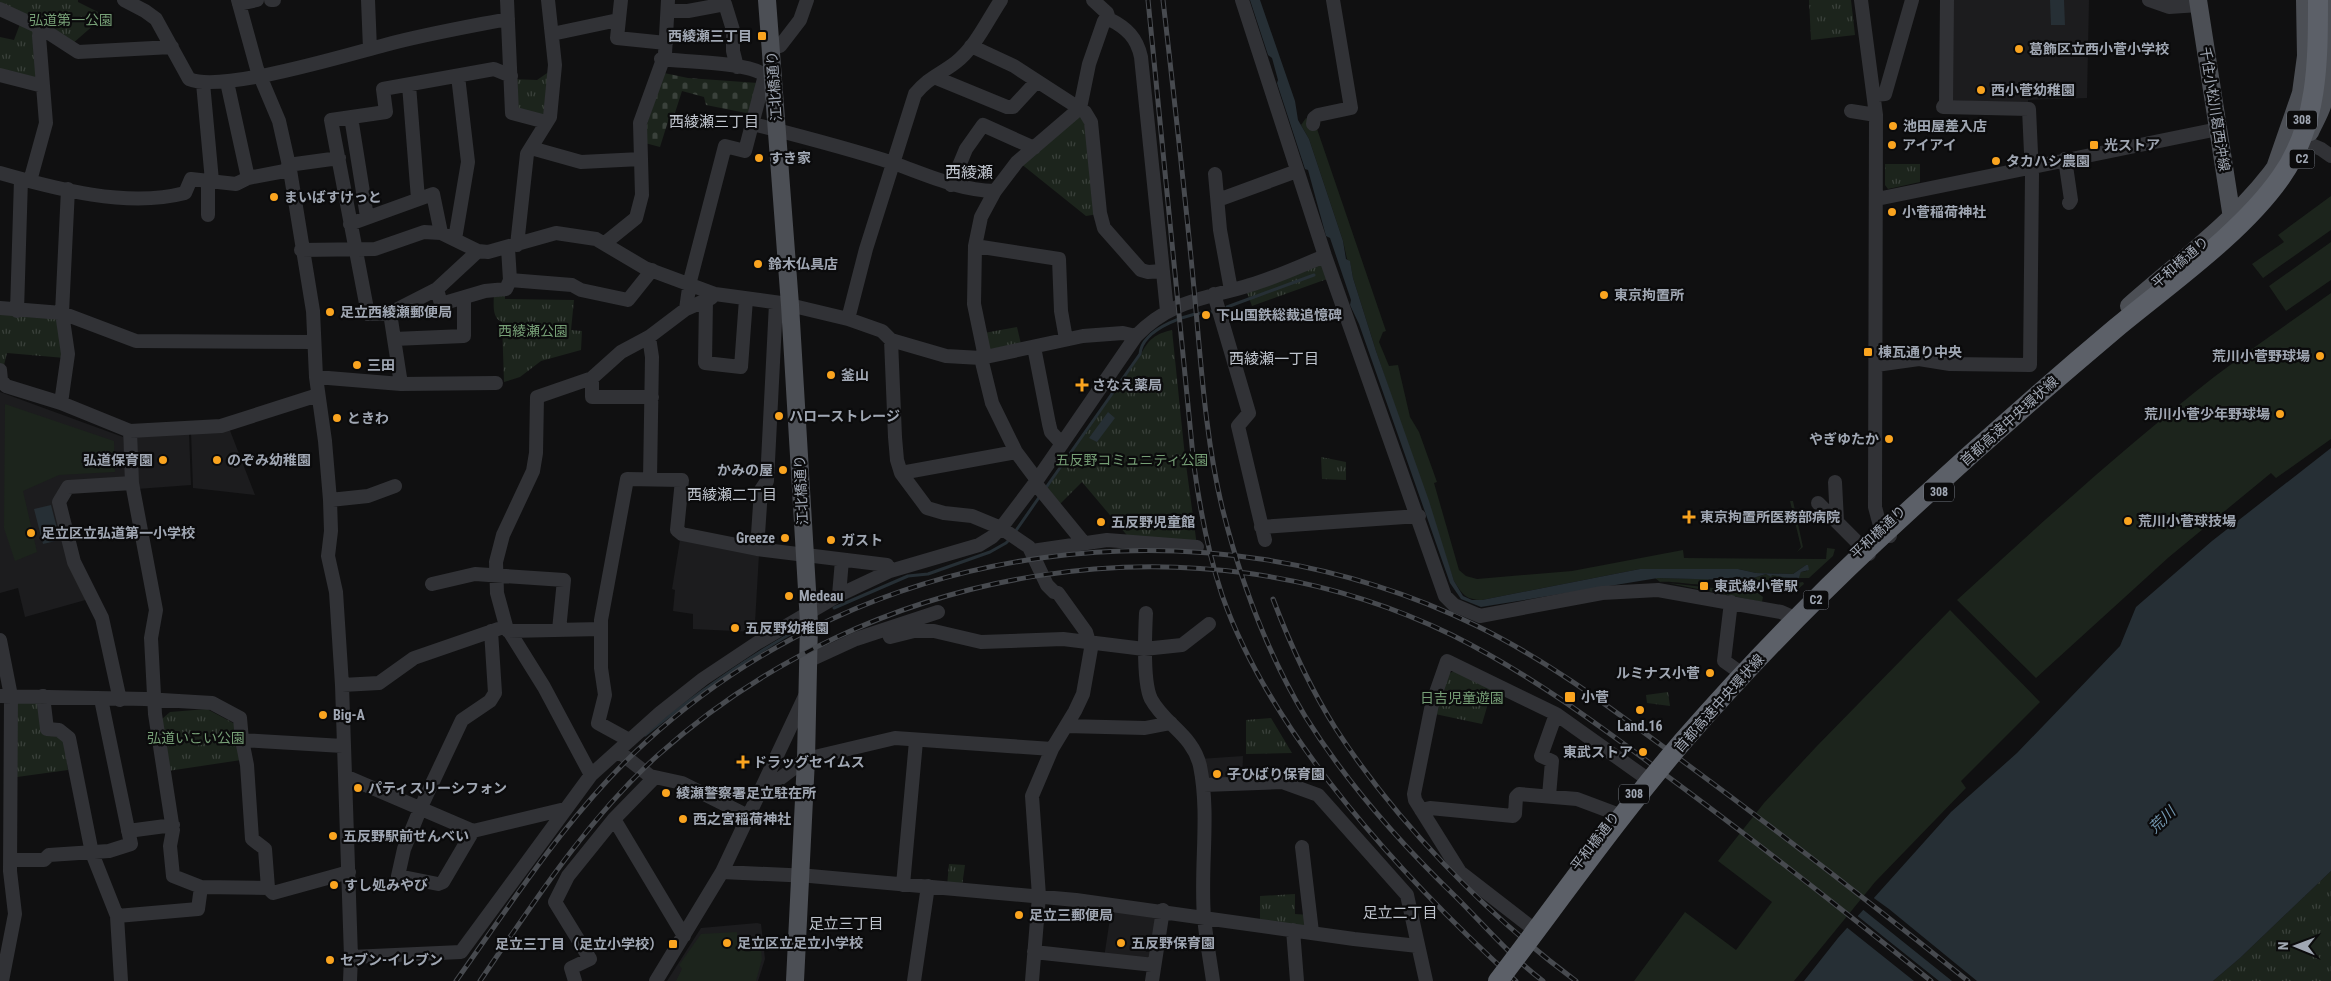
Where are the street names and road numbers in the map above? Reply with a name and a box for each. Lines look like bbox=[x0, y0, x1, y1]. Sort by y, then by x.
street label: 千住小松川葛西沖線 bbox=[2197, 46, 2233, 172]
street label: 江北橋通り bbox=[764, 51, 784, 121]
road number: 308 bbox=[2287, 110, 2317, 130]
road number: C2 bbox=[2290, 150, 2314, 168]
street label: 平和橋通り bbox=[2148, 233, 2212, 291]
street label: 首都高速中央環状線 bbox=[1957, 373, 2061, 469]
street label: 江北橋通り bbox=[791, 455, 811, 525]
road number: 308 bbox=[1924, 482, 1954, 502]
street label: 平和橋通り bbox=[1847, 502, 1909, 562]
road number: C2 bbox=[1804, 590, 1828, 610]
street label: 首都高速中央環状線 bbox=[1671, 651, 1767, 755]
road number: 308 bbox=[1619, 784, 1649, 804]
street label: 平和橋通り bbox=[1567, 808, 1623, 874]

